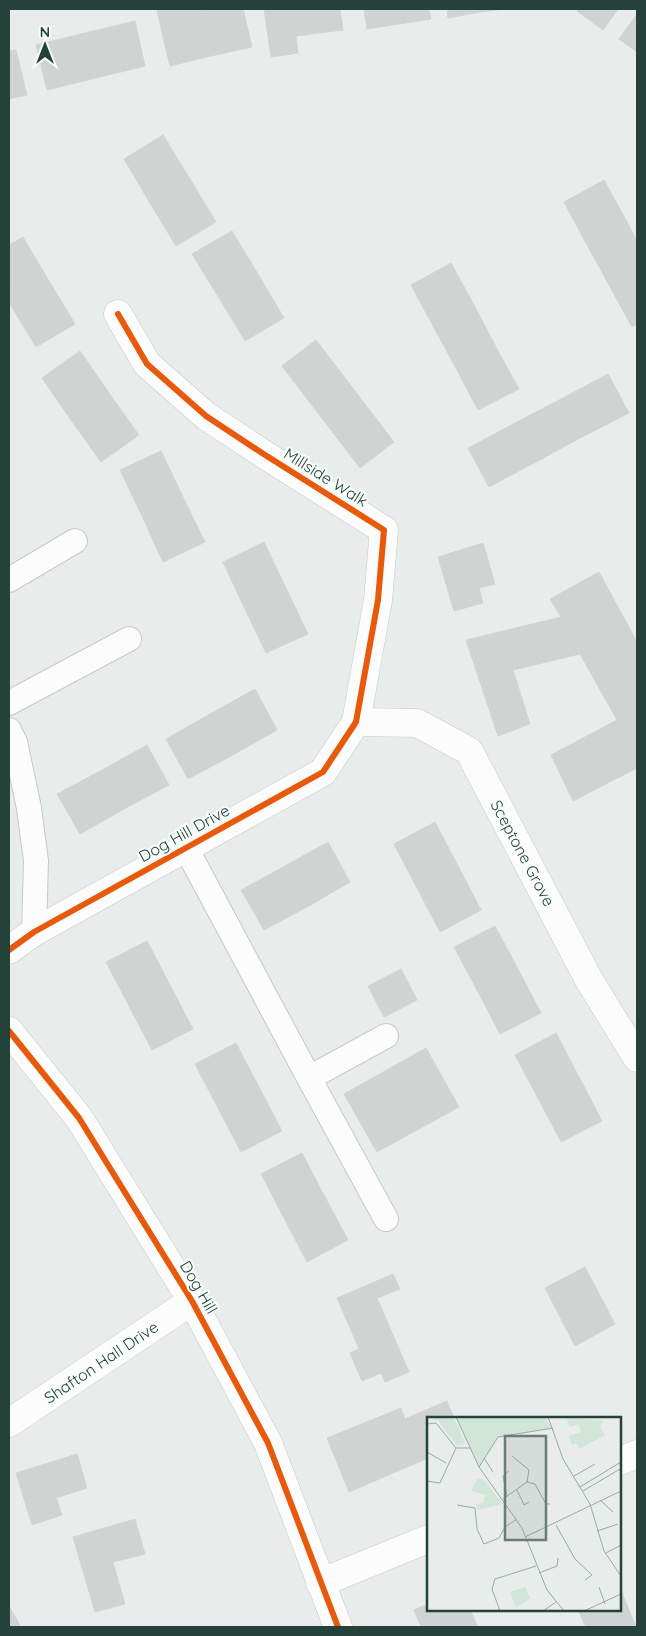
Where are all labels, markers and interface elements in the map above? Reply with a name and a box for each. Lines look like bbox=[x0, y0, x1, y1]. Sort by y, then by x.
north arrow bbox=[20, 20, 70, 70]
text: N bbox=[40, 23, 50, 41]
street label: Millside Walk bbox=[280, 443, 372, 511]
street label: Sceptone Grove bbox=[487, 796, 559, 910]
street label: Dog Hill Drive bbox=[135, 800, 233, 866]
street label: Dog Hill bbox=[176, 1257, 222, 1317]
street label: Shafton Hall Drive bbox=[40, 1316, 162, 1408]
inset map bbox=[427, 1417, 621, 1611]

